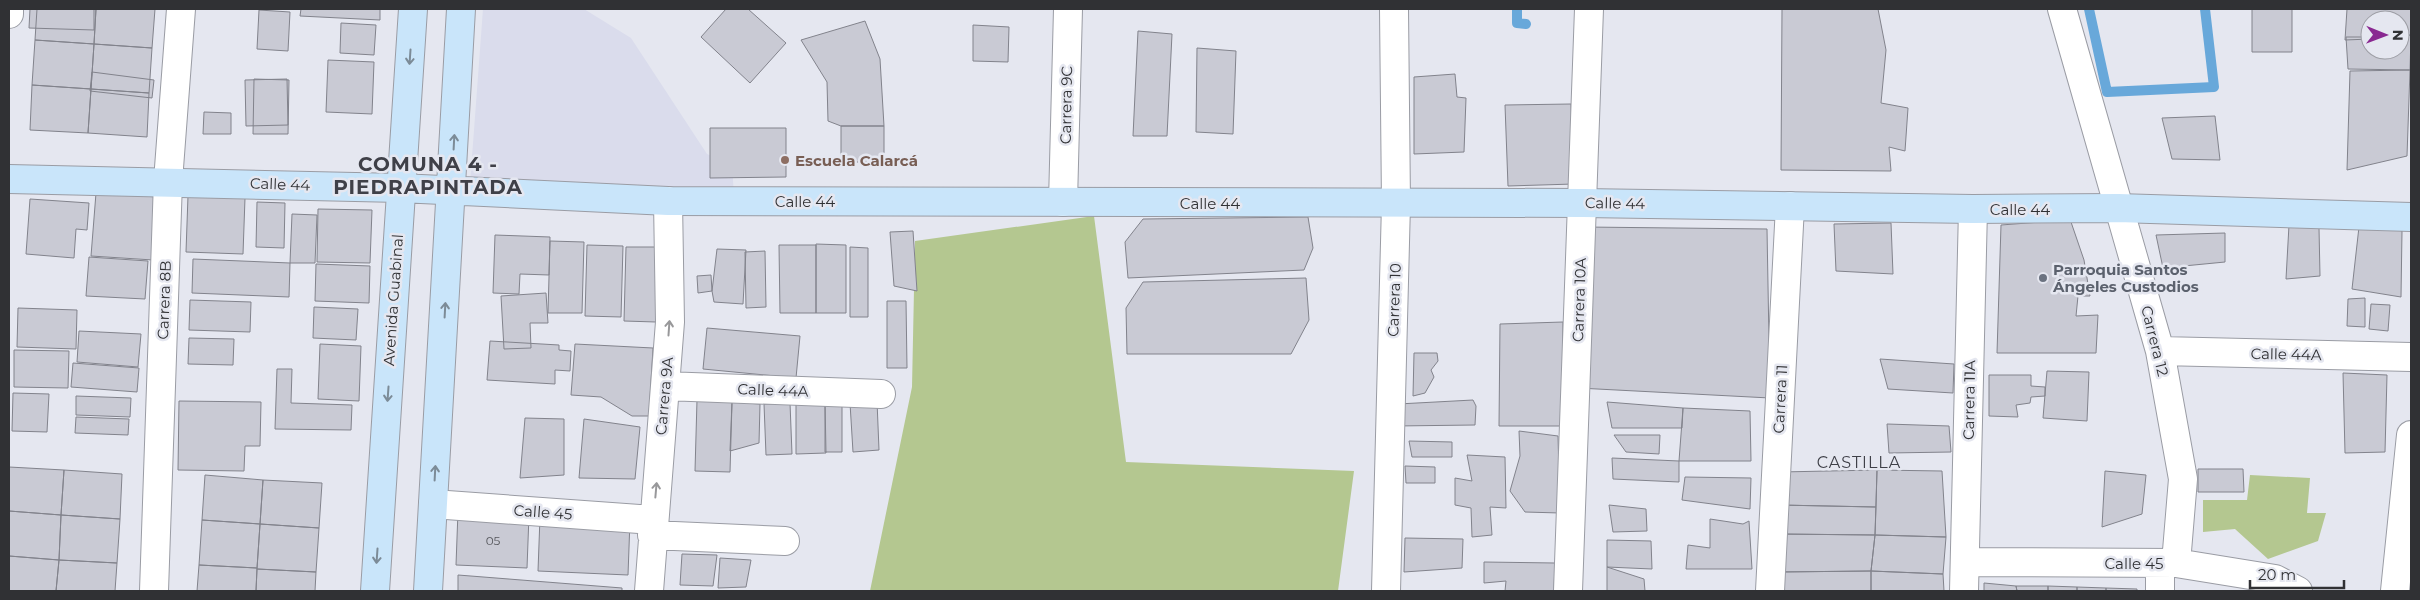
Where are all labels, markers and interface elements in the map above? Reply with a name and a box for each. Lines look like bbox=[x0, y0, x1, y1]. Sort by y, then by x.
north arrow bbox=[2360, 10, 2410, 60]
text: N bbox=[2389, 29, 2407, 41]
one-way arrow bbox=[405, 49, 414, 65]
street label: Carrera 9C bbox=[1056, 65, 1076, 144]
one-way arrow bbox=[449, 134, 458, 150]
place label: Escuela Calarcá bbox=[795, 151, 918, 170]
district label: COMUNA 4 - PIEDRAPINTADA bbox=[333, 152, 523, 199]
marker: Escuela Calarcá bbox=[779, 154, 791, 166]
street label: Calle 44 bbox=[250, 173, 311, 195]
street label: Calle 44 bbox=[775, 192, 835, 211]
street label: Calle 44 bbox=[1585, 193, 1645, 213]
street label: Calle 44 bbox=[1180, 194, 1240, 213]
street label: Calle 44 bbox=[1990, 200, 2050, 219]
street label: Avenida Guabinal bbox=[379, 233, 407, 367]
street label: Carrera 10A bbox=[1568, 257, 1590, 342]
street label: Carrera 8B bbox=[153, 260, 175, 340]
place label: Parroquia Santos Ángeles Custodios bbox=[2052, 260, 2199, 296]
street label: Carrera 10 bbox=[1383, 263, 1405, 337]
marker: Parroquia Santos Ángeles Custodios bbox=[2037, 272, 2049, 284]
one-way arrow bbox=[440, 303, 449, 319]
street label: Carrera 12 bbox=[2137, 304, 2173, 378]
one-way arrow bbox=[665, 321, 674, 337]
street label: Calle 44A bbox=[2250, 344, 2322, 364]
street label: Carrera 9A bbox=[651, 356, 677, 436]
street label: Carrera 11A bbox=[1959, 360, 1979, 440]
street label: Carrera 11 bbox=[1769, 364, 1791, 434]
street label: Calle 44A bbox=[737, 379, 809, 401]
one-way arrow bbox=[383, 385, 392, 401]
district label: CASTILLA bbox=[1817, 453, 1901, 472]
one-way arrow bbox=[431, 465, 440, 481]
one-way arrow bbox=[651, 483, 661, 499]
street label: Calle 45 bbox=[513, 500, 573, 524]
house number: 05 bbox=[486, 533, 501, 548]
one-way arrow bbox=[373, 548, 382, 564]
street label: Calle 45 bbox=[2105, 554, 2163, 573]
scale bar bbox=[2250, 558, 2344, 590]
text: 20 m bbox=[2258, 565, 2296, 584]

